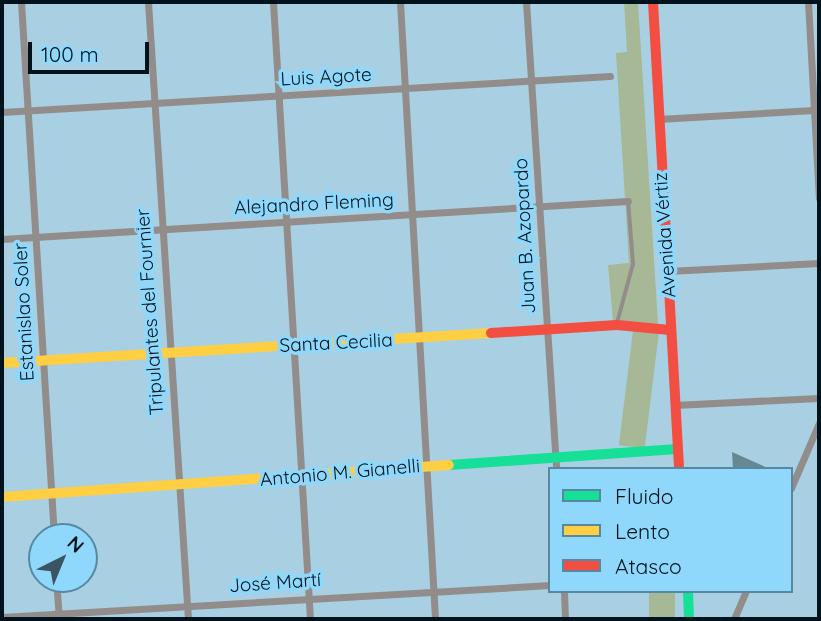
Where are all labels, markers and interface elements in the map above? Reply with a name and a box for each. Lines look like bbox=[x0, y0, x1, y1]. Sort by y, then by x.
scale bar bbox=[32, 28, 152, 72]
text: 100 m bbox=[41, 41, 99, 67]
street label: Luis Agote bbox=[280, 63, 372, 91]
street label: Juan B. Azopardo bbox=[510, 158, 540, 314]
street label: Avenida Vértiz bbox=[649, 172, 681, 298]
street label: Alejandro Fleming bbox=[234, 188, 394, 220]
street label: Tripulantes del Fournier bbox=[131, 208, 169, 416]
street label: Estanislao Soler bbox=[9, 242, 39, 382]
street label: Santa Cecilia bbox=[279, 329, 393, 357]
street label: Antonio M. Gianelli bbox=[259, 455, 421, 491]
legend bbox=[548, 467, 793, 593]
text: Fluido bbox=[615, 483, 673, 509]
text: Lento bbox=[615, 518, 670, 544]
north arrow bbox=[28, 523, 98, 593]
text: N bbox=[63, 531, 89, 558]
text: Atasco bbox=[615, 553, 682, 579]
street label: José Martí bbox=[228, 568, 322, 598]

